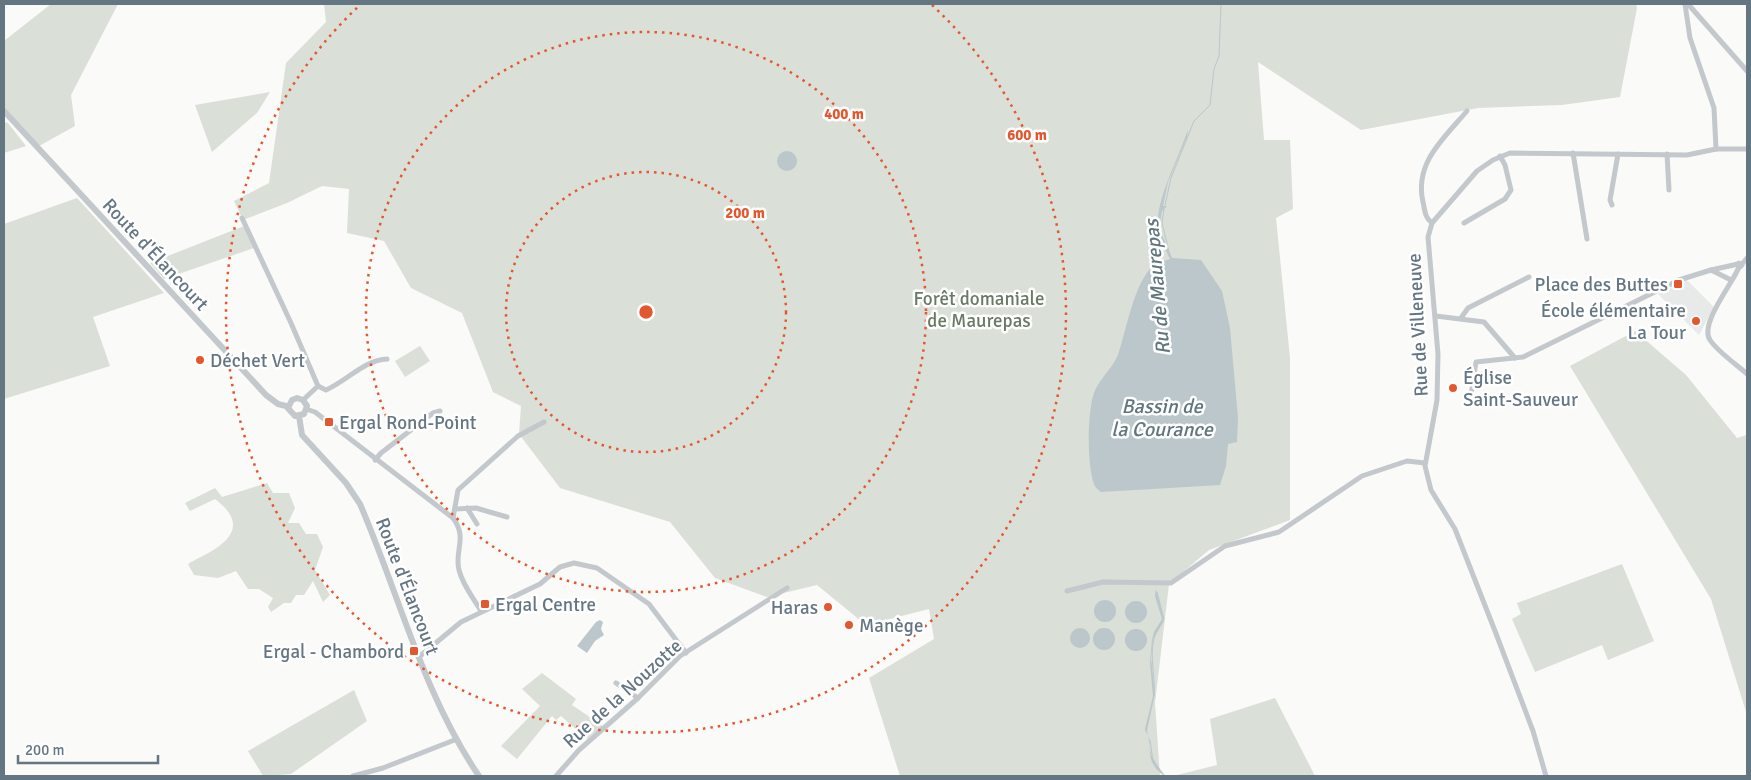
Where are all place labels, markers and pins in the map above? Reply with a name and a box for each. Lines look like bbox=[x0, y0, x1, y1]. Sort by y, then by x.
place label: Place des Buttes bbox=[1535, 273, 1668, 297]
marker: Place des Buttes bbox=[1672, 278, 1684, 290]
place label: École élémentaire La Tour bbox=[1541, 299, 1686, 345]
centre of rings bbox=[637, 303, 655, 321]
marker: École élémentaire La Tour bbox=[1690, 315, 1702, 327]
place label: Déchet Vert bbox=[210, 349, 305, 373]
marker: Déchet Vert bbox=[194, 354, 206, 366]
place label: Église Saint-Sauveur bbox=[1463, 366, 1578, 412]
marker: Église Saint-Sauveur bbox=[1447, 382, 1459, 394]
place label: Ergal Rond-Point bbox=[339, 411, 477, 435]
marker: Ergal Rond-Point bbox=[323, 416, 335, 428]
place label: Ergal Centre bbox=[495, 593, 596, 617]
place label: Haras bbox=[771, 596, 818, 620]
marker: Ergal Centre bbox=[479, 598, 491, 610]
marker: Haras bbox=[822, 601, 834, 613]
place label: Manège bbox=[859, 614, 923, 638]
marker: Manège bbox=[843, 619, 855, 631]
place label: Ergal - Chambord bbox=[263, 640, 404, 664]
marker: Ergal - Chambord bbox=[408, 645, 420, 657]

